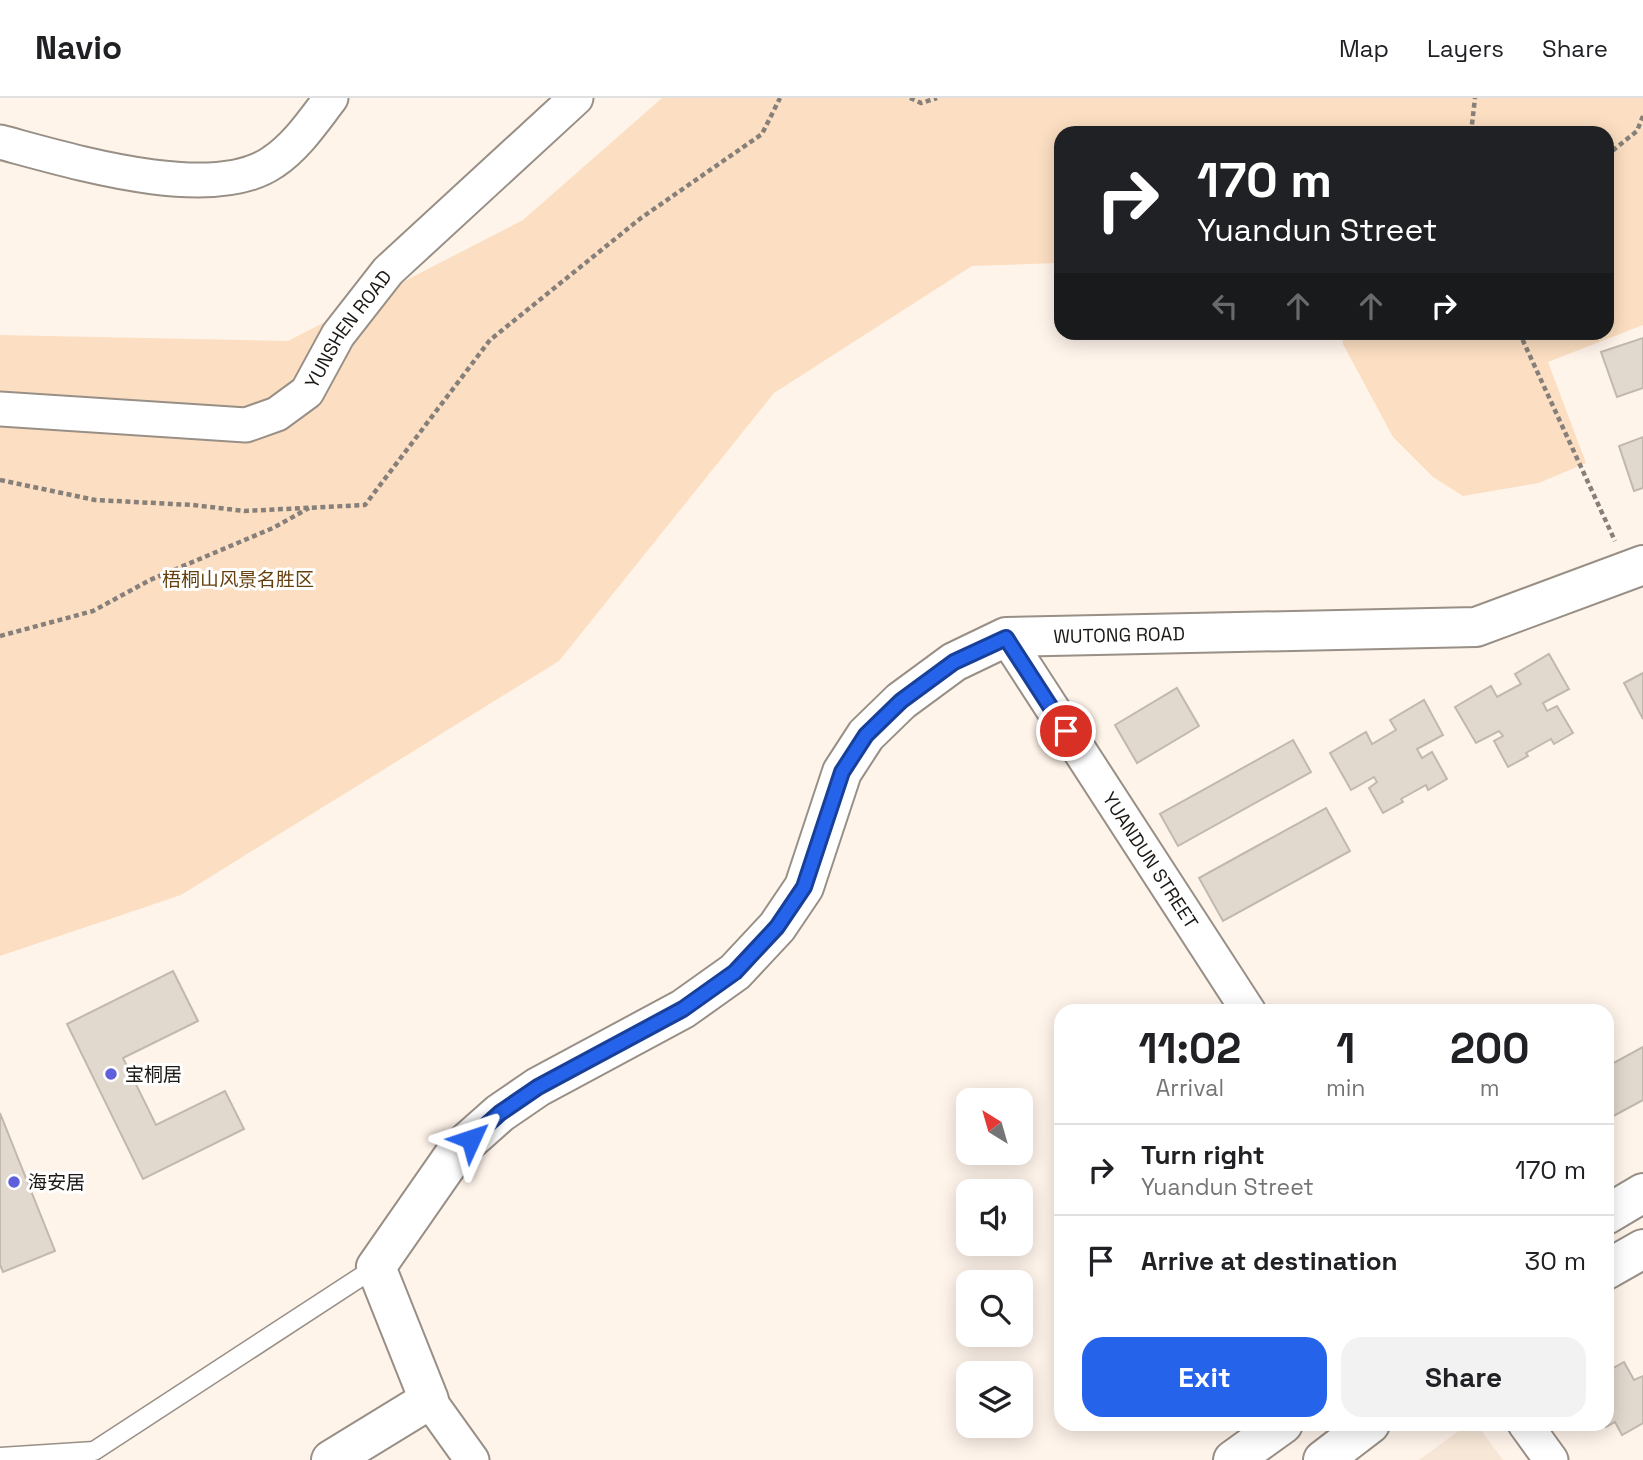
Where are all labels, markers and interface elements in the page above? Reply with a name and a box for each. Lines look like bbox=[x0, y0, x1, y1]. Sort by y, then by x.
text: Navio bbox=[35, 27, 122, 69]
text: Map bbox=[1339, 33, 1389, 64]
text: Layers bbox=[1427, 33, 1504, 64]
text: Share bbox=[1542, 33, 1608, 64]
text: 170 m bbox=[1197, 149, 1332, 211]
icon: right bbox=[1082, 154, 1173, 245]
text: Yuandun Street bbox=[1197, 210, 1438, 250]
street label: YUNSHEN ROAD bbox=[299, 265, 397, 393]
icon: left bbox=[1206, 287, 1244, 325]
icon: ahead bbox=[1279, 287, 1317, 325]
icon: ahead bbox=[1352, 287, 1390, 325]
icon: right bbox=[1425, 287, 1463, 325]
park label: 梧桐山风景名胜区 bbox=[162, 567, 314, 592]
street label: WUTONG ROAD bbox=[1053, 621, 1185, 649]
pin bbox=[1036, 701, 1096, 761]
icon: arrive bbox=[1047, 712, 1085, 750]
street label: YUANDUN STREET bbox=[1097, 787, 1204, 934]
text: 11:02 bbox=[1139, 1022, 1241, 1075]
text: 1 bbox=[1336, 1022, 1355, 1075]
text: 200 bbox=[1450, 1022, 1529, 1075]
place label: 宝桐居 bbox=[125, 1062, 182, 1087]
marker: 宝桐居 bbox=[103, 1066, 119, 1082]
text: Arrival bbox=[1156, 1073, 1224, 1103]
text: min bbox=[1326, 1073, 1365, 1103]
text: m bbox=[1480, 1073, 1500, 1103]
north arrow bbox=[956, 1088, 1032, 1166]
map controls bbox=[956, 1088, 1033, 1438]
position arrow bbox=[434, 1102, 508, 1176]
text: Turn right bbox=[1141, 1138, 1265, 1172]
icon: right bbox=[1082, 1151, 1120, 1189]
text: 170 m bbox=[1515, 1153, 1586, 1187]
place label: 海安居 bbox=[28, 1170, 85, 1195]
text: Yuandun Street bbox=[1141, 1172, 1314, 1202]
marker: 海安居 bbox=[6, 1174, 22, 1190]
button: sound bbox=[956, 1179, 1033, 1256]
icon: arrive bbox=[1082, 1242, 1120, 1280]
text: Arrive at destination bbox=[1141, 1244, 1398, 1278]
text: 30 m bbox=[1525, 1244, 1586, 1278]
button: search bbox=[956, 1270, 1033, 1347]
button: Exit bbox=[1082, 1337, 1327, 1417]
button: Share bbox=[1341, 1337, 1586, 1417]
button: layers bbox=[956, 1361, 1033, 1438]

